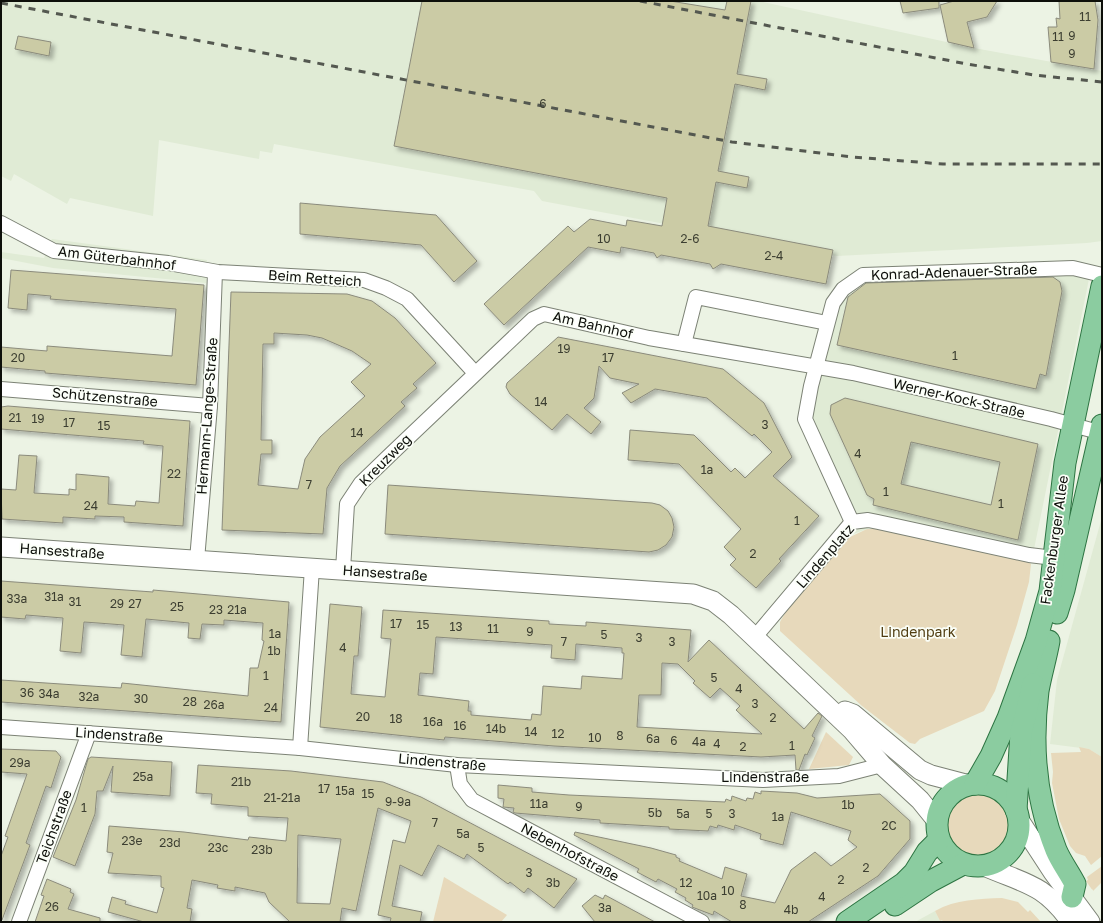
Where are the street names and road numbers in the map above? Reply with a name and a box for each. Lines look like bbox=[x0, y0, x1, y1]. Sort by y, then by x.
street label: Am Güterbahnhof bbox=[57, 242, 177, 273]
street label: Konrad-Adenauer-Straße bbox=[871, 260, 1037, 283]
street label: Beim Retteich bbox=[268, 266, 362, 289]
street label: Am Bahnhof bbox=[551, 307, 635, 342]
street label: Hermann-Lange-Straße bbox=[193, 337, 220, 495]
street label: Werner-Kock-Straße bbox=[891, 374, 1027, 421]
street label: Schützenstraße bbox=[52, 383, 159, 410]
street label: Kreuzweg bbox=[355, 430, 414, 489]
street label: Fackenburger Allee bbox=[1036, 474, 1071, 606]
street label: Lindenplatz bbox=[792, 520, 857, 591]
street label: Hansestraße bbox=[19, 539, 105, 562]
street label: Hansestraße bbox=[342, 561, 428, 584]
street label: Lindenstraße bbox=[74, 723, 164, 746]
street label: Lindenstraße bbox=[397, 749, 487, 774]
street label: Lindenstraße bbox=[721, 768, 809, 785]
street label: Teichstraße bbox=[32, 787, 75, 866]
street label: Nebenhofstraße bbox=[518, 819, 622, 885]

